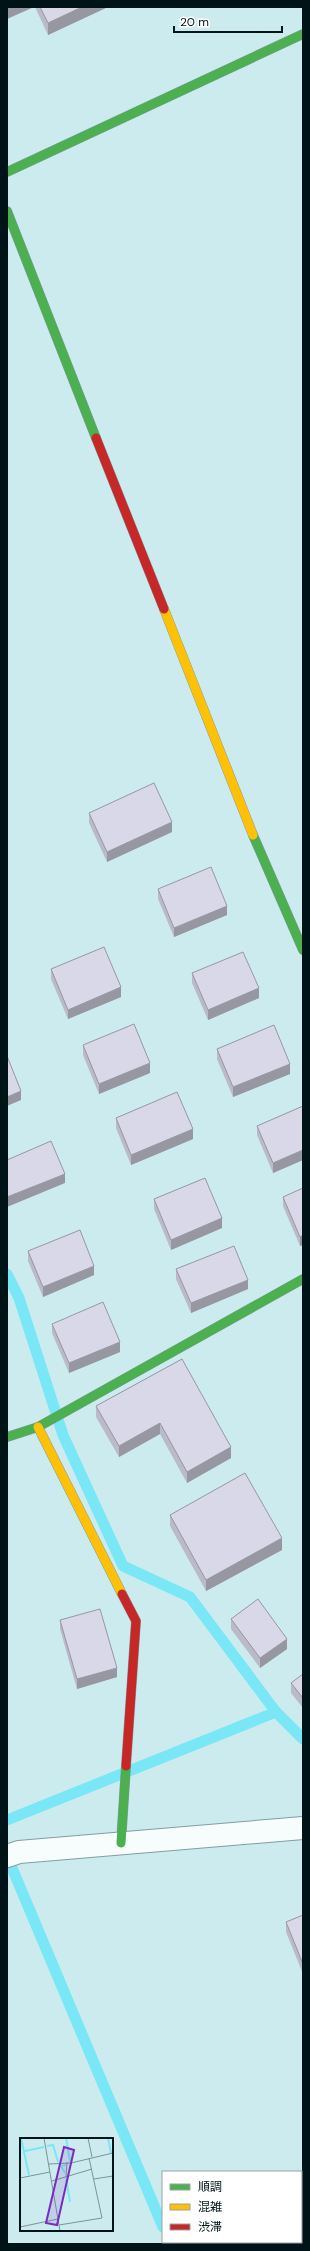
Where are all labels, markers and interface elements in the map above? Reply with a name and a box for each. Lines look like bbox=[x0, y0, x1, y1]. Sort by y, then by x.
scale bar bbox=[174, 8, 282, 34]
text: 20 m bbox=[180, 14, 209, 30]
inset map bbox=[20, 2138, 113, 2231]
legend bbox=[162, 2171, 302, 2243]
text: 順調 bbox=[198, 2179, 222, 2195]
text: 混雑 bbox=[198, 2199, 222, 2215]
text: 渋滞 bbox=[198, 2219, 222, 2235]

